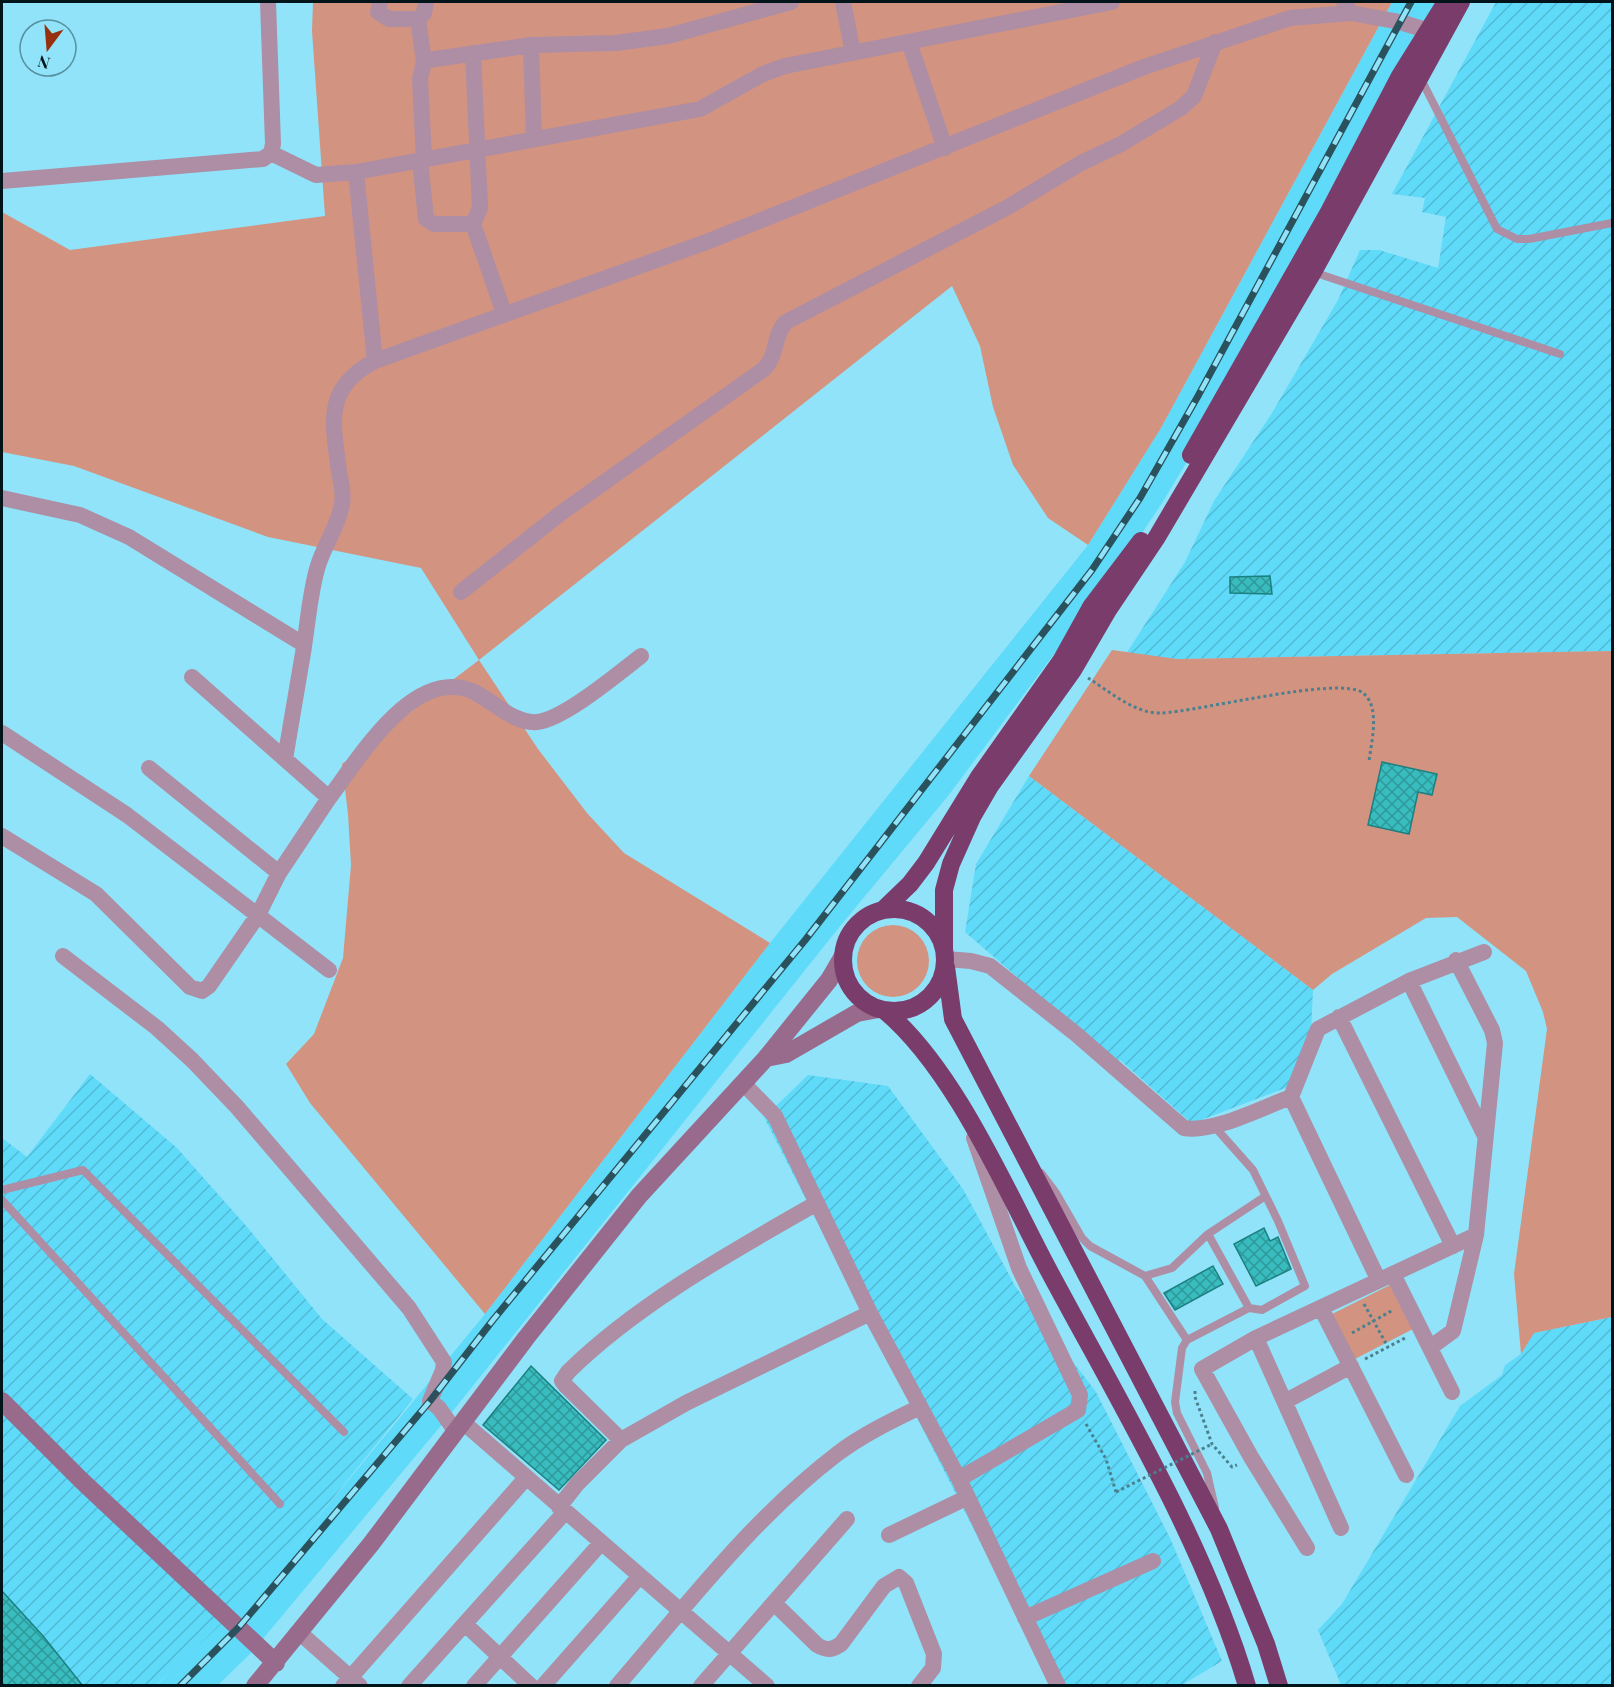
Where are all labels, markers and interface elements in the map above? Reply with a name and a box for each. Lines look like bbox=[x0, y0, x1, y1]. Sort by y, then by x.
north arrow bbox=[18, 18, 78, 78]
text: N bbox=[35, 51, 52, 75]

